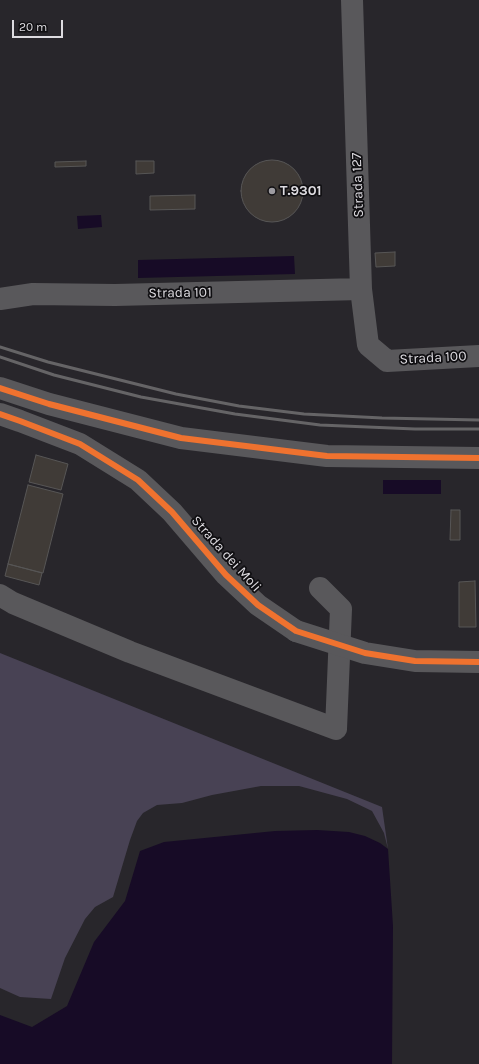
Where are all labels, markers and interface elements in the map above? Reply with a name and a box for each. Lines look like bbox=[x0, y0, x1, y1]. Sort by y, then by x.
scale bar bbox=[14, 12, 65, 38]
text: 20 m bbox=[19, 20, 47, 34]
street label: Strada 127 bbox=[348, 152, 368, 218]
place label: T.9301 bbox=[280, 183, 322, 199]
marker: T.9301 bbox=[267, 186, 277, 196]
street label: Strada 101 bbox=[148, 284, 212, 302]
street label: Strada 100 bbox=[399, 348, 467, 368]
street label: Strada dei Moli bbox=[188, 513, 264, 595]

